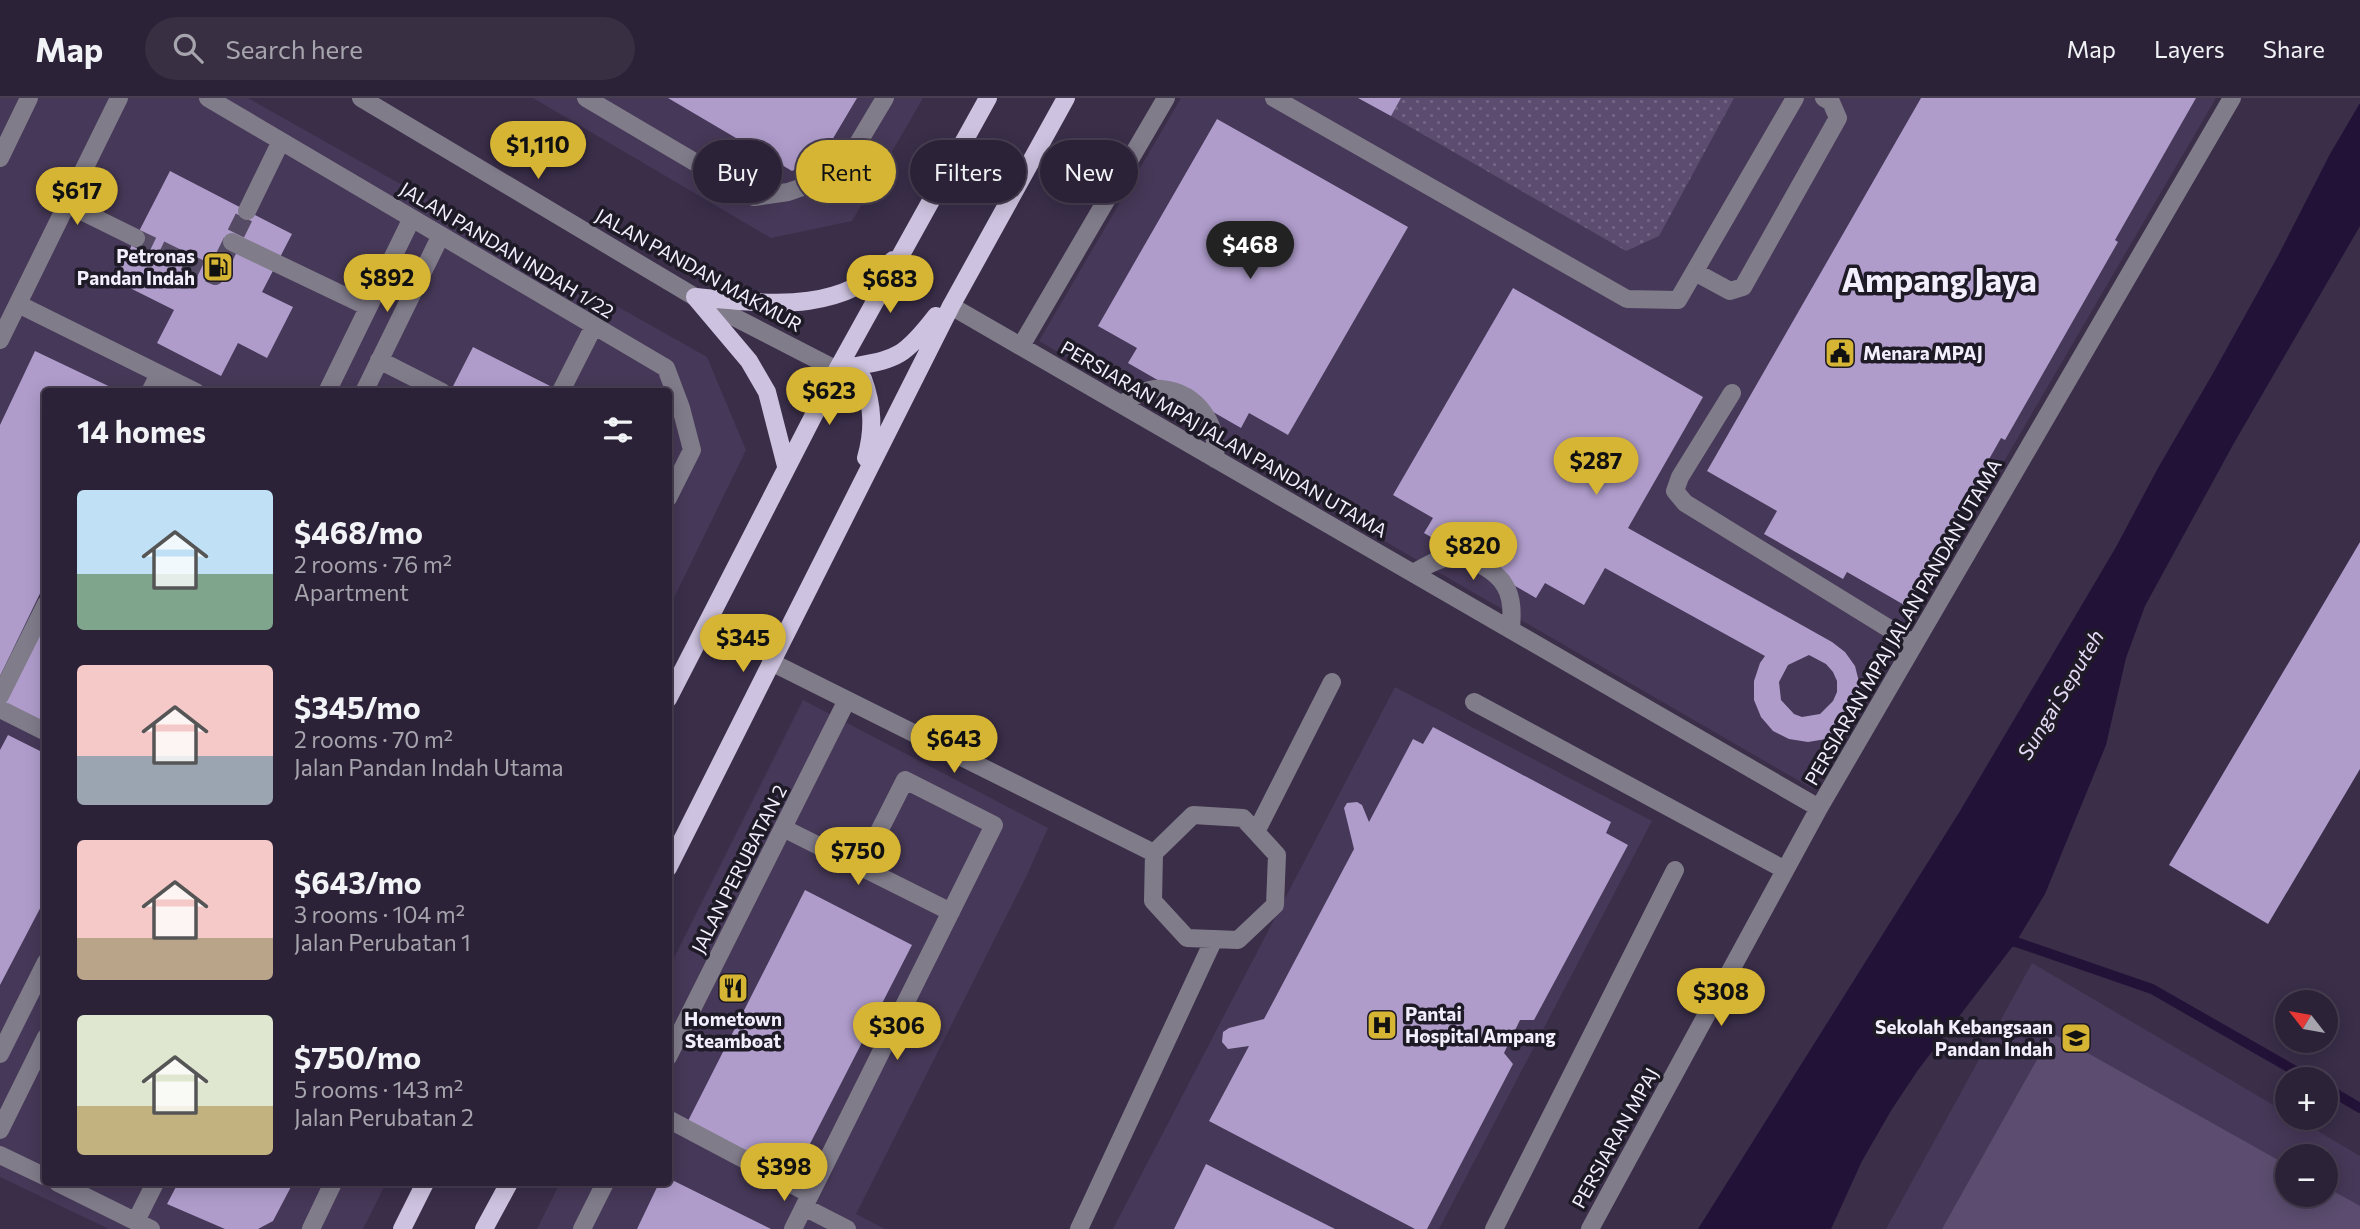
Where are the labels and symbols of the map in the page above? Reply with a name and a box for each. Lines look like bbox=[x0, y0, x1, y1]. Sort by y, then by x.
pin: $1,110 bbox=[481, 122, 595, 181]
pin: $617 bbox=[36, 167, 118, 227]
street label: JALAN PANDAN INDAH 1/22 bbox=[396, 177, 618, 323]
street label: JALAN PANDAN MAKMUR bbox=[592, 203, 807, 336]
pin: $468 bbox=[1209, 222, 1291, 281]
place label: Petronas Pandan Indah bbox=[77, 244, 195, 289]
fuel station icon: Petronas Pandan Indah bbox=[201, 250, 235, 284]
pin: $892 bbox=[346, 254, 428, 314]
pin: $683 bbox=[849, 256, 931, 315]
district label: Ampang Jaya bbox=[1841, 258, 2037, 299]
street label: PERSIARAN MPAJ JALAN PANDAN UTAMA bbox=[1057, 335, 1391, 542]
public building icon: Menara MPAJ bbox=[1823, 336, 1857, 370]
place label: Menara MPAJ bbox=[1863, 341, 1983, 364]
pin: $623 bbox=[788, 368, 870, 427]
pin: $287 bbox=[1555, 438, 1637, 497]
street label: PERSIARAN MPAJ JALAN PANDAN UTAMA bbox=[1799, 455, 2006, 789]
pin: $820 bbox=[1432, 522, 1514, 582]
pin: $345 bbox=[702, 614, 784, 674]
water label: Sungai Seputeh bbox=[2011, 625, 2108, 764]
pin: $643 bbox=[913, 716, 995, 775]
street label: JALAN PERUBATAN 2 bbox=[686, 781, 791, 957]
pin: $750 bbox=[817, 828, 899, 887]
pin: $308 bbox=[1680, 968, 1762, 1028]
restaurant icon: Hometown Steamboat bbox=[716, 971, 750, 1005]
north arrow bbox=[2275, 990, 2338, 1054]
pin: $306 bbox=[856, 1002, 938, 1062]
place label: Pantai Hospital Ampang bbox=[1405, 1002, 1556, 1047]
place label: Hometown Steamboat bbox=[684, 1007, 782, 1052]
hospital icon: Pantai Hospital Ampang bbox=[1365, 1008, 1399, 1042]
place label: Sekolah Kebangsaan Pandan Indah bbox=[1875, 1015, 2053, 1060]
school or university icon: Sekolah Kebangsaan Pandan Indah bbox=[2059, 1021, 2093, 1055]
street label: PERSIARAN MPAJ bbox=[1566, 1063, 1663, 1212]
pin: $398 bbox=[743, 1144, 825, 1203]

